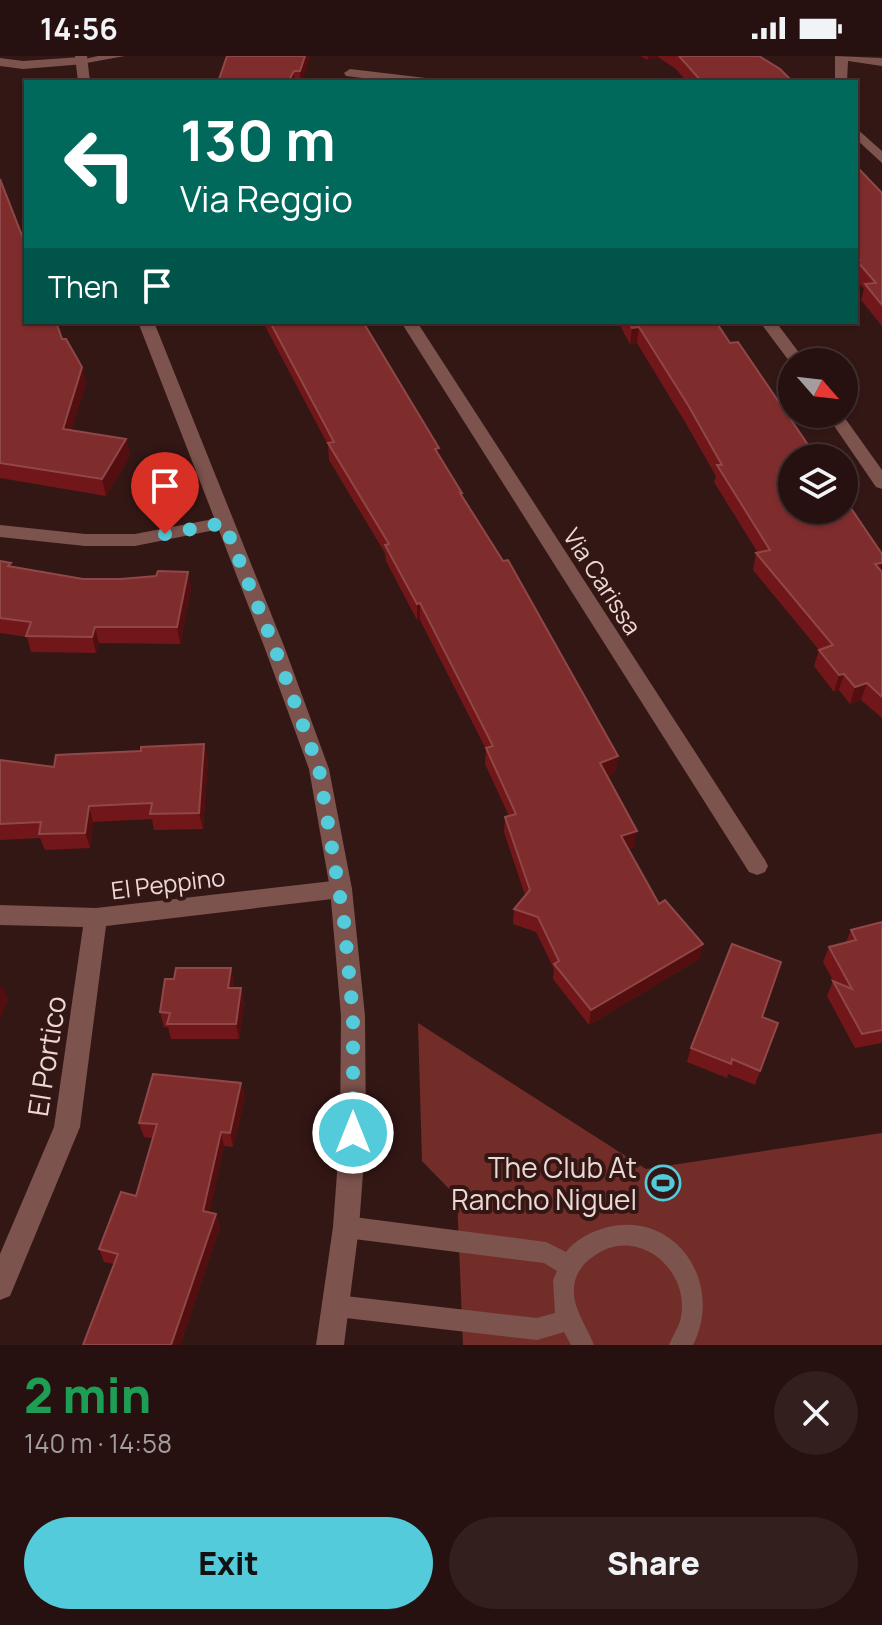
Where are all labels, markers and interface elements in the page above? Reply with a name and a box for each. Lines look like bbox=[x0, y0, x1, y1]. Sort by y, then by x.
text: 14:56 bbox=[40, 8, 118, 49]
text: 130 m bbox=[180, 101, 336, 178]
icon: left bbox=[48, 112, 152, 216]
text: Via Reggio bbox=[180, 174, 353, 223]
icon: arrive bbox=[135, 264, 179, 308]
text: Then bbox=[48, 266, 119, 307]
north arrow bbox=[778, 348, 858, 428]
map controls bbox=[778, 348, 858, 524]
button: layers bbox=[778, 444, 858, 524]
pin bbox=[131, 452, 199, 534]
icon: arrive bbox=[143, 464, 187, 508]
street label: Via Carissa bbox=[556, 521, 650, 641]
street label: El Peppino bbox=[109, 860, 227, 906]
street label: El Portico bbox=[18, 993, 74, 1119]
position arrow bbox=[311, 1091, 395, 1175]
place label: The Club At Rancho Niguel bbox=[451, 1148, 637, 1218]
sports icon: The Club At Rancho Niguel bbox=[644, 1164, 682, 1202]
text: 2 min bbox=[24, 1362, 151, 1427]
button: close bbox=[774, 1371, 858, 1455]
text: 140 m · 14:58 bbox=[24, 1425, 172, 1461]
button: Exit bbox=[24, 1517, 433, 1609]
button: Share bbox=[449, 1517, 858, 1609]

